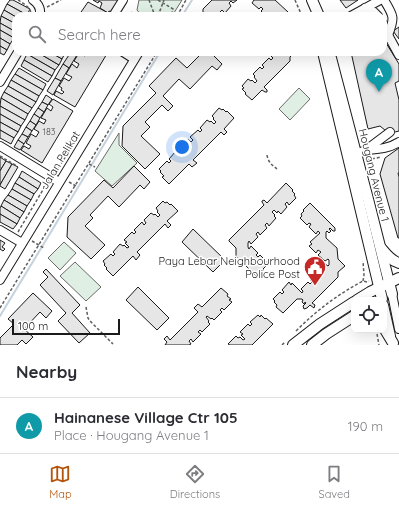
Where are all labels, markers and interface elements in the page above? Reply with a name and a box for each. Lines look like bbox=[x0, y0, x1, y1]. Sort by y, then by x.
search box bbox=[12, 12, 387, 56]
icon: search bbox=[26, 23, 48, 45]
text: Search here bbox=[58, 25, 141, 44]
pin: A bbox=[366, 59, 392, 92]
house number: 183 bbox=[43, 126, 56, 137]
street label: Hougang Avenue 1 bbox=[356, 127, 392, 223]
street label: Jalan Pelikat bbox=[37, 128, 83, 192]
your location bbox=[172, 137, 192, 157]
place label: Paya Lebar Neighbourhood Police Post bbox=[159, 254, 300, 281]
public building icon: Paya Lebar Neighbourhood Police Post bbox=[302, 254, 328, 287]
map controls bbox=[351, 297, 387, 333]
button: locate bbox=[351, 297, 387, 333]
scale bar bbox=[12, 317, 120, 336]
text: 100 m bbox=[18, 319, 48, 333]
text: Nearby bbox=[16, 361, 77, 382]
text: Hainanese Village Ctr 105 bbox=[54, 408, 238, 427]
text: A bbox=[25, 418, 33, 434]
text: 190 m bbox=[348, 418, 383, 434]
text: Place · Hougang Avenue 1 bbox=[54, 427, 209, 443]
tab: Map bbox=[49, 463, 72, 501]
tab: Directions bbox=[170, 463, 220, 501]
tab: Saved bbox=[318, 463, 350, 501]

